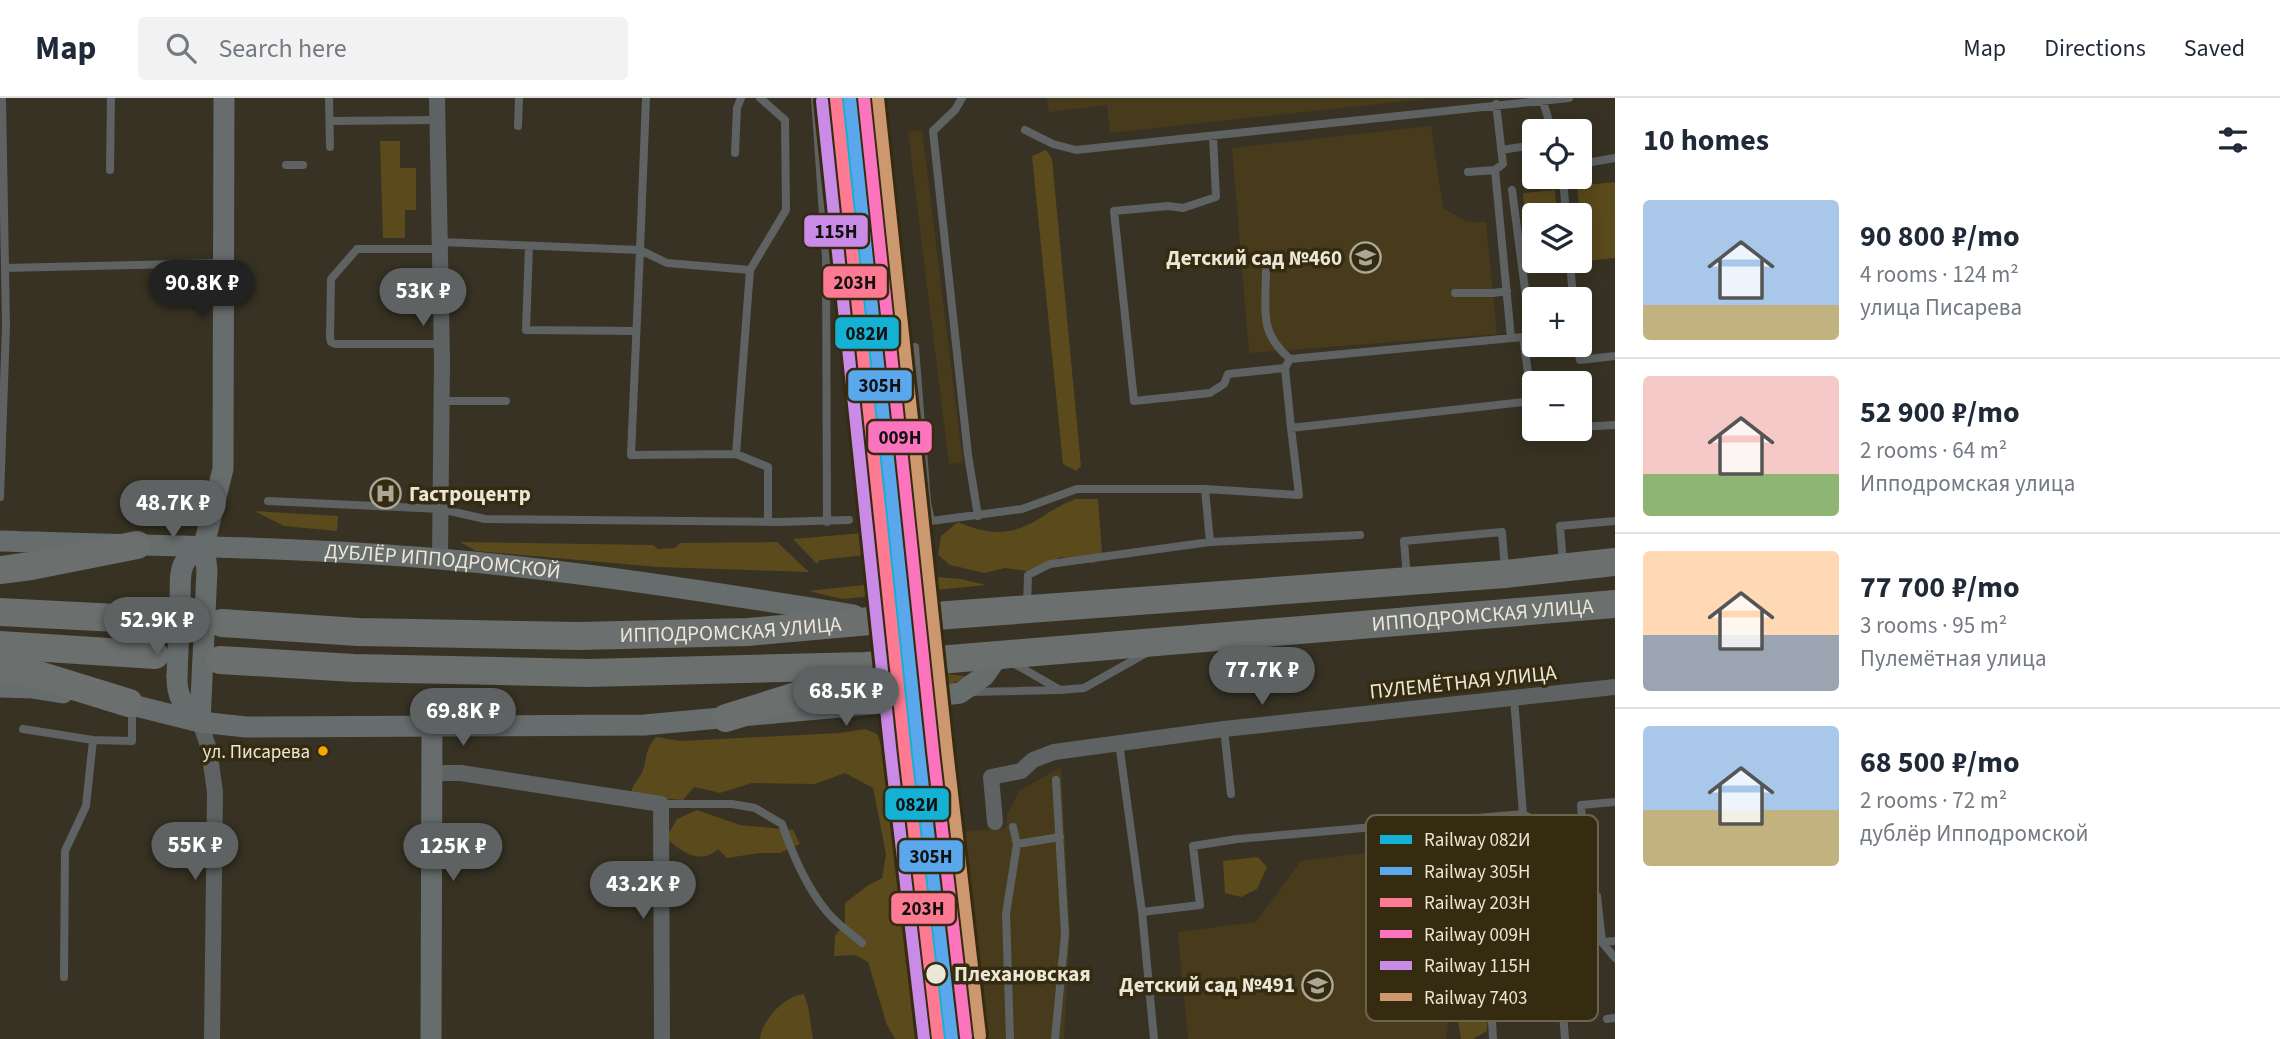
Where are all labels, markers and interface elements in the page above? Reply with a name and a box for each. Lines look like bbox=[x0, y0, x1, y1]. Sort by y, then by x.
search box bbox=[138, 17, 628, 80]
text: Map bbox=[35, 25, 96, 72]
icon: search bbox=[162, 29, 200, 67]
text: Search here bbox=[218, 30, 347, 67]
text: Map bbox=[1963, 31, 2006, 66]
text: Directions bbox=[2044, 31, 2146, 66]
text: Saved bbox=[2184, 31, 2245, 66]
map controls bbox=[1522, 119, 1592, 441]
button: locate bbox=[1522, 119, 1592, 189]
text: 10 homes bbox=[1643, 119, 1769, 162]
icon: filters bbox=[2214, 121, 2252, 159]
button: layers bbox=[1522, 203, 1592, 273]
line badge: 115Н bbox=[803, 214, 869, 248]
text: 90 800 ₽/mo bbox=[1860, 215, 2020, 258]
text: 115Н bbox=[815, 219, 857, 246]
icon: home bbox=[1699, 228, 1783, 312]
school or university icon: Детский сад №460 bbox=[1348, 241, 1382, 275]
place label: Детский сад №460 bbox=[1166, 243, 1342, 273]
text: 4 rooms · 124 m² bbox=[1860, 258, 2019, 291]
pin: 90.8K ₽ bbox=[137, 260, 267, 320]
line badge: 203Н bbox=[822, 265, 888, 299]
text: 90.8K ₽ bbox=[165, 266, 239, 299]
pin: 53K ₽ bbox=[374, 268, 472, 328]
text: 203Н bbox=[834, 270, 876, 297]
text: 53K ₽ bbox=[395, 274, 451, 307]
button: + bbox=[1522, 287, 1592, 357]
text: улица Писарева bbox=[1860, 291, 2022, 324]
line badge: 082И bbox=[834, 316, 900, 350]
text: 082И bbox=[846, 321, 888, 348]
line badge: 305Н bbox=[847, 369, 913, 402]
button: − bbox=[1522, 371, 1592, 441]
text: 305Н bbox=[859, 373, 901, 400]
text: 52 900 ₽/mo bbox=[1860, 391, 2020, 434]
icon: home bbox=[1699, 404, 1783, 488]
line badge: 009Н bbox=[867, 420, 933, 454]
text: 009Н bbox=[879, 425, 921, 452]
text: 2 rooms · 64 m² bbox=[1860, 434, 2007, 467]
text: Ипподромская улица bbox=[1860, 467, 2075, 500]
hospital icon: Гастроцентр bbox=[369, 477, 403, 511]
place label: Гастроцентр bbox=[409, 479, 531, 509]
pin: 48.7K ₽ bbox=[108, 480, 238, 540]
text: 48.7K ₽ bbox=[136, 486, 210, 519]
street label: ДУБЛЁР ИППОДРОМСКОЙ bbox=[323, 536, 562, 587]
text: 77 700 ₽/mo bbox=[1860, 566, 2020, 609]
icon: home bbox=[1699, 579, 1783, 663]
street label: ИППОДРОМСКАЯ УЛИЦА bbox=[1371, 591, 1595, 639]
pin: 52.9K ₽ bbox=[92, 598, 222, 657]
text: 52.9K ₽ bbox=[120, 603, 194, 636]
street label: ИППОДРОМСКАЯ УЛИЦА bbox=[619, 609, 843, 650]
text: 3 rooms · 95 m² bbox=[1860, 609, 2007, 642]
text: Пулемётная улица bbox=[1860, 642, 2047, 675]
pin: 77.7K ₽ bbox=[1197, 648, 1327, 707]
text: 77.7K ₽ bbox=[1225, 653, 1299, 686]
street label: ПУЛЕМЁТНАЯ УЛИЦА bbox=[1368, 657, 1559, 707]
pin: 68.5K ₽ bbox=[781, 668, 911, 728]
text: 68.5K ₽ bbox=[809, 674, 883, 707]
pin: 69.8K ₽ bbox=[398, 688, 528, 748]
text: 69.8K ₽ bbox=[426, 694, 500, 727]
place label: ул. Писарева bbox=[202, 739, 310, 766]
text: 68 500 ₽/mo bbox=[1860, 741, 2020, 784]
marker: ул. Писарева bbox=[316, 744, 330, 758]
icon: home bbox=[1699, 754, 1783, 838]
text: 2 rooms · 72 m² bbox=[1860, 784, 2007, 817]
line badge: 082И bbox=[884, 787, 950, 821]
text: 082И bbox=[896, 792, 938, 819]
legend bbox=[1366, 815, 1598, 1021]
text: дублёр Ипподромской bbox=[1860, 817, 2088, 850]
pin: 55K ₽ bbox=[146, 822, 244, 882]
pin: 125K ₽ bbox=[396, 824, 510, 883]
text: Railway 082И bbox=[1424, 827, 1530, 854]
text: 55K ₽ bbox=[167, 828, 223, 861]
text: 125K ₽ bbox=[419, 829, 487, 862]
line badge: 305Н bbox=[898, 839, 964, 873]
text: 305Н bbox=[910, 844, 952, 871]
text: Railway 305Н bbox=[1424, 859, 1530, 886]
pin: 43.2K ₽ bbox=[578, 862, 708, 921]
text: 43.2K ₽ bbox=[606, 867, 680, 900]
text: Railway 203Н bbox=[1424, 890, 1530, 917]
line badge: 203Н bbox=[890, 892, 956, 925]
text: 203Н bbox=[902, 896, 944, 923]
text: Railway 009Н bbox=[1424, 922, 1530, 949]
text: Railway 115Н bbox=[1424, 953, 1530, 980]
place label: Плехановская bbox=[954, 959, 1091, 989]
marker: Плехановская bbox=[924, 962, 948, 986]
school or university icon: Детский сад №491 bbox=[1301, 968, 1335, 1002]
place label: Детский сад №491 bbox=[1119, 970, 1295, 1000]
text: Railway 7403 bbox=[1424, 985, 1527, 1012]

